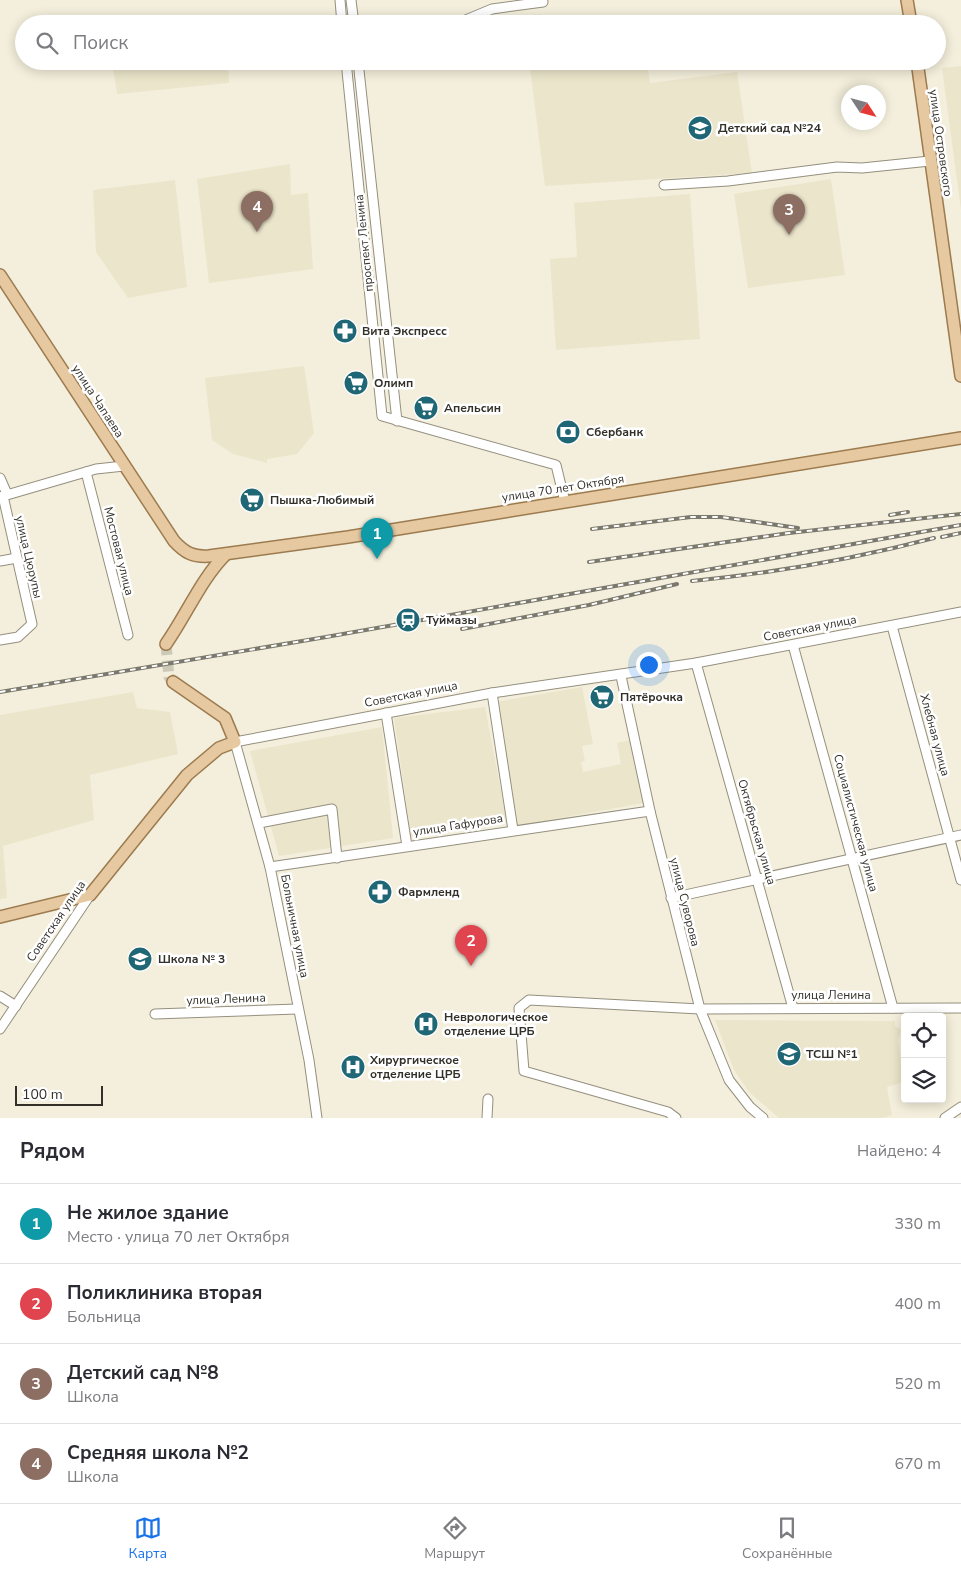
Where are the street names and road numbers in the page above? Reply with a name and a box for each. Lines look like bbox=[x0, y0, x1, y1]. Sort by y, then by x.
street label: улица Островского bbox=[926, 88, 956, 198]
street label: проспект Ленина bbox=[351, 194, 377, 292]
street label: улица Чапаева bbox=[68, 361, 128, 441]
street label: улица 70 лет Октября bbox=[501, 470, 625, 506]
street label: Мостовая улица bbox=[100, 505, 138, 597]
street label: улица Цюрупы bbox=[12, 514, 46, 600]
street label: Советская улица bbox=[762, 611, 858, 645]
street label: Советская улица bbox=[363, 677, 459, 711]
street label: Хлебная улица bbox=[916, 692, 954, 778]
street label: Социалистическая улица bbox=[830, 752, 882, 894]
street label: Октябрьская улица bbox=[734, 777, 780, 887]
street label: улица Гафурова bbox=[412, 810, 504, 840]
street label: улица Суворова bbox=[666, 856, 704, 948]
street label: Больничная улица bbox=[277, 873, 313, 979]
street label: Советская улица bbox=[23, 877, 89, 965]
street label: улица Ленина bbox=[791, 987, 871, 1003]
street label: улица Ленина bbox=[186, 990, 266, 1008]

